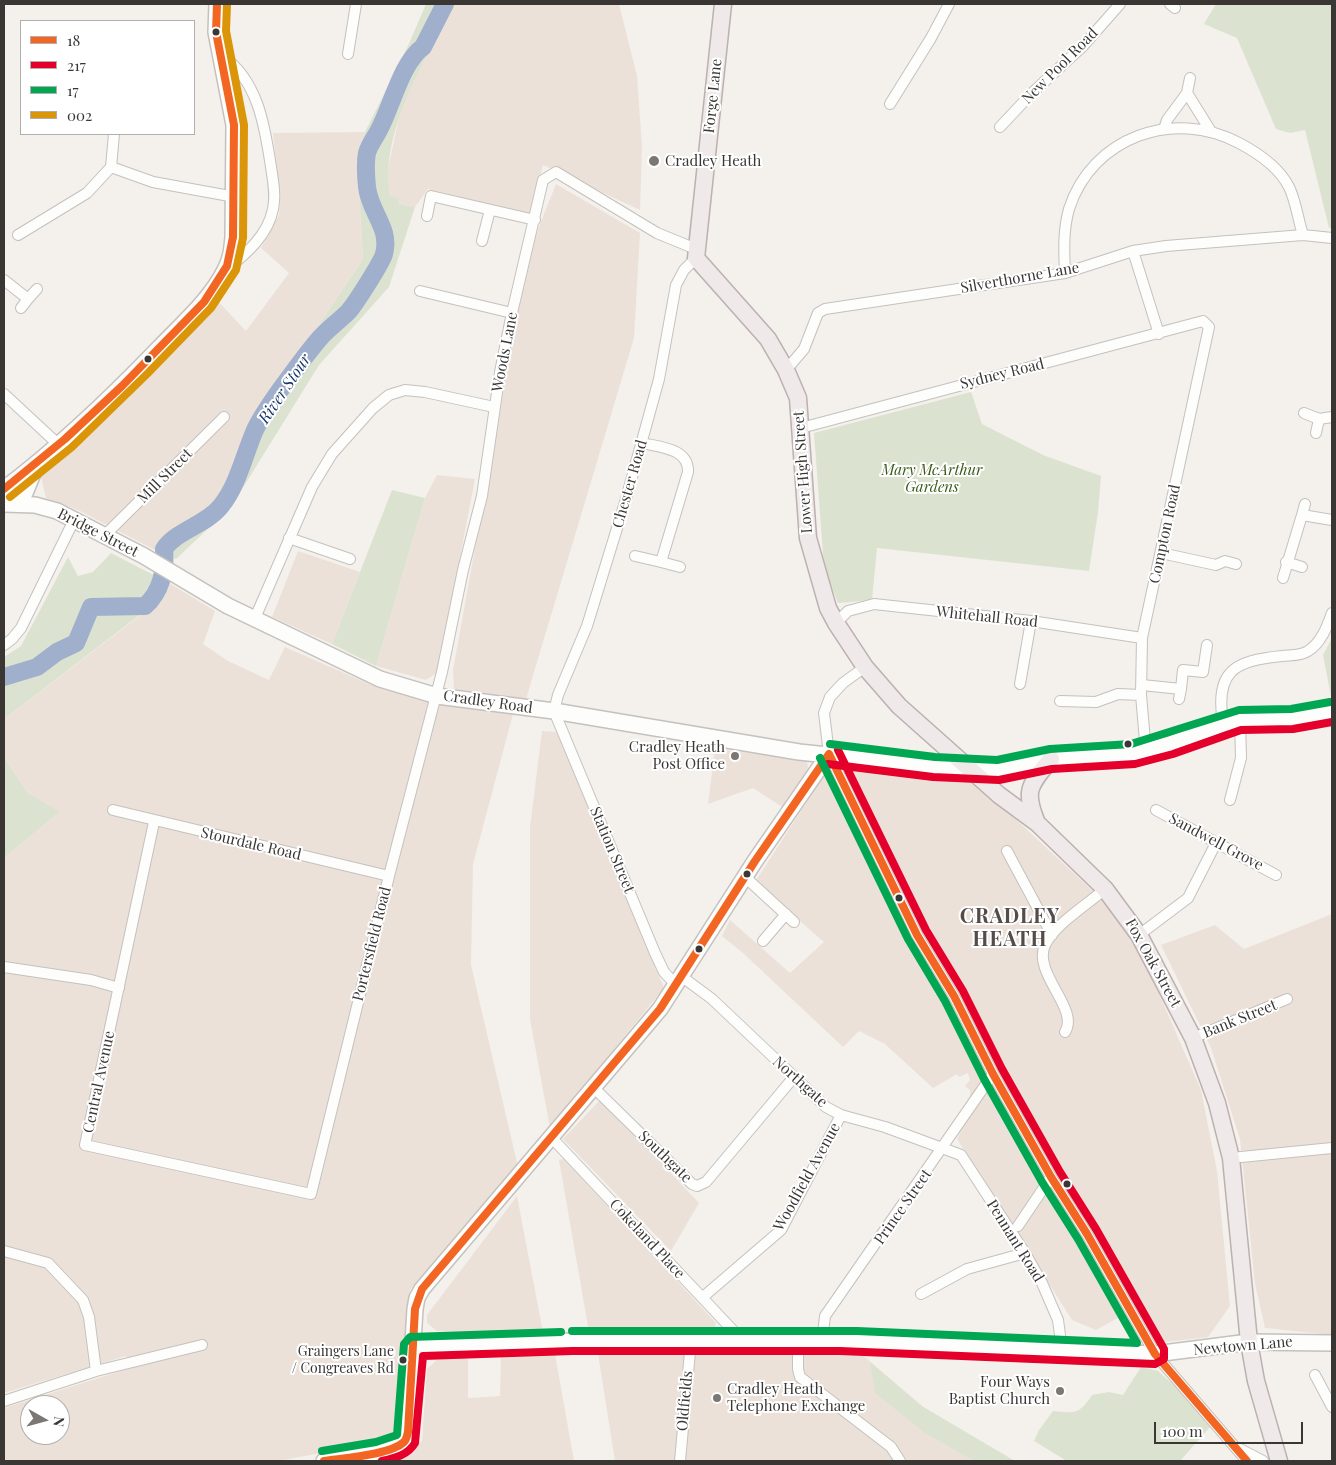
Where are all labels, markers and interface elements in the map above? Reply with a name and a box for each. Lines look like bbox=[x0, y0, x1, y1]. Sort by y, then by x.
legend bbox=[20, 20, 195, 135]
street label: New Pool Road bbox=[1018, 24, 1102, 108]
unlabelled marker bbox=[211, 27, 221, 37]
text: 18 bbox=[67, 30, 80, 50]
text: 217 bbox=[67, 55, 86, 75]
street label: Forge Lane bbox=[700, 58, 726, 134]
text: 17 bbox=[67, 80, 79, 100]
text: 002 bbox=[67, 105, 92, 125]
place label: Cradley Heath bbox=[665, 152, 761, 170]
marker: Cradley Heath bbox=[647, 154, 661, 168]
street label: Silverthorne Lane bbox=[959, 259, 1081, 297]
street label: Woods Lane bbox=[488, 311, 522, 393]
water label: River Stour bbox=[255, 351, 315, 427]
unlabelled marker bbox=[143, 354, 153, 364]
street label: Sydney Road bbox=[958, 355, 1046, 393]
street label: Lower High Street bbox=[790, 410, 816, 534]
street label: Chester Road bbox=[609, 438, 651, 530]
street label: Mill Street bbox=[134, 445, 196, 507]
park label: Mary McArthur Gardens bbox=[882, 461, 982, 496]
street label: Compton Road bbox=[1146, 483, 1184, 585]
street label: Bridge Street bbox=[55, 505, 141, 561]
street label: Whitehall Road bbox=[935, 603, 1039, 631]
street label: Cradley Road bbox=[442, 687, 534, 717]
place label: Cradley Heath Post Office bbox=[629, 738, 725, 773]
unlabelled marker bbox=[1123, 739, 1133, 749]
marker: Cradley Heath Post Office bbox=[729, 750, 741, 762]
street label: Station Street bbox=[586, 804, 638, 896]
street label: Sandwell Grove bbox=[1166, 810, 1266, 874]
street label: Stourdale Road bbox=[199, 824, 303, 864]
unlabelled marker bbox=[742, 869, 752, 879]
street label: Portersfield Road bbox=[349, 885, 395, 1003]
unlabelled marker bbox=[894, 893, 904, 903]
district label: CRADLEY HEATH bbox=[959, 905, 1061, 952]
street label: Fox Oak Street bbox=[1121, 916, 1185, 1010]
unlabelled marker bbox=[694, 944, 704, 954]
street label: Bank Street bbox=[1200, 996, 1280, 1042]
street label: Central Avenue bbox=[79, 1029, 119, 1135]
street label: Northgate bbox=[769, 1053, 831, 1111]
street label: Woodfield Avenue bbox=[770, 1120, 844, 1234]
street label: Southgate bbox=[635, 1127, 695, 1187]
street label: Prince Street bbox=[870, 1166, 936, 1248]
unlabelled marker bbox=[1062, 1179, 1072, 1189]
street label: Cokeland Place bbox=[606, 1195, 688, 1283]
street label: Pennant Road bbox=[983, 1196, 1047, 1286]
street label: Newtown Lane bbox=[1192, 1333, 1294, 1359]
place label: Graingers Lane / Congreaves Rd bbox=[292, 1344, 394, 1376]
marker: Graingers Lane / Congreaves Rd bbox=[398, 1355, 408, 1365]
street label: Oldfields bbox=[673, 1370, 697, 1432]
place label: Four Ways Baptist Church bbox=[949, 1373, 1050, 1408]
place label: Cradley Heath Telephone Exchange bbox=[727, 1380, 865, 1415]
marker: Four Ways Baptist Church bbox=[1054, 1385, 1066, 1397]
marker: Cradley Heath Telephone Exchange bbox=[711, 1392, 723, 1404]
north arrow bbox=[20, 1395, 70, 1445]
scale bar bbox=[1156, 1412, 1305, 1444]
text: N bbox=[49, 1416, 69, 1428]
text: 100 m bbox=[1162, 1421, 1203, 1441]

